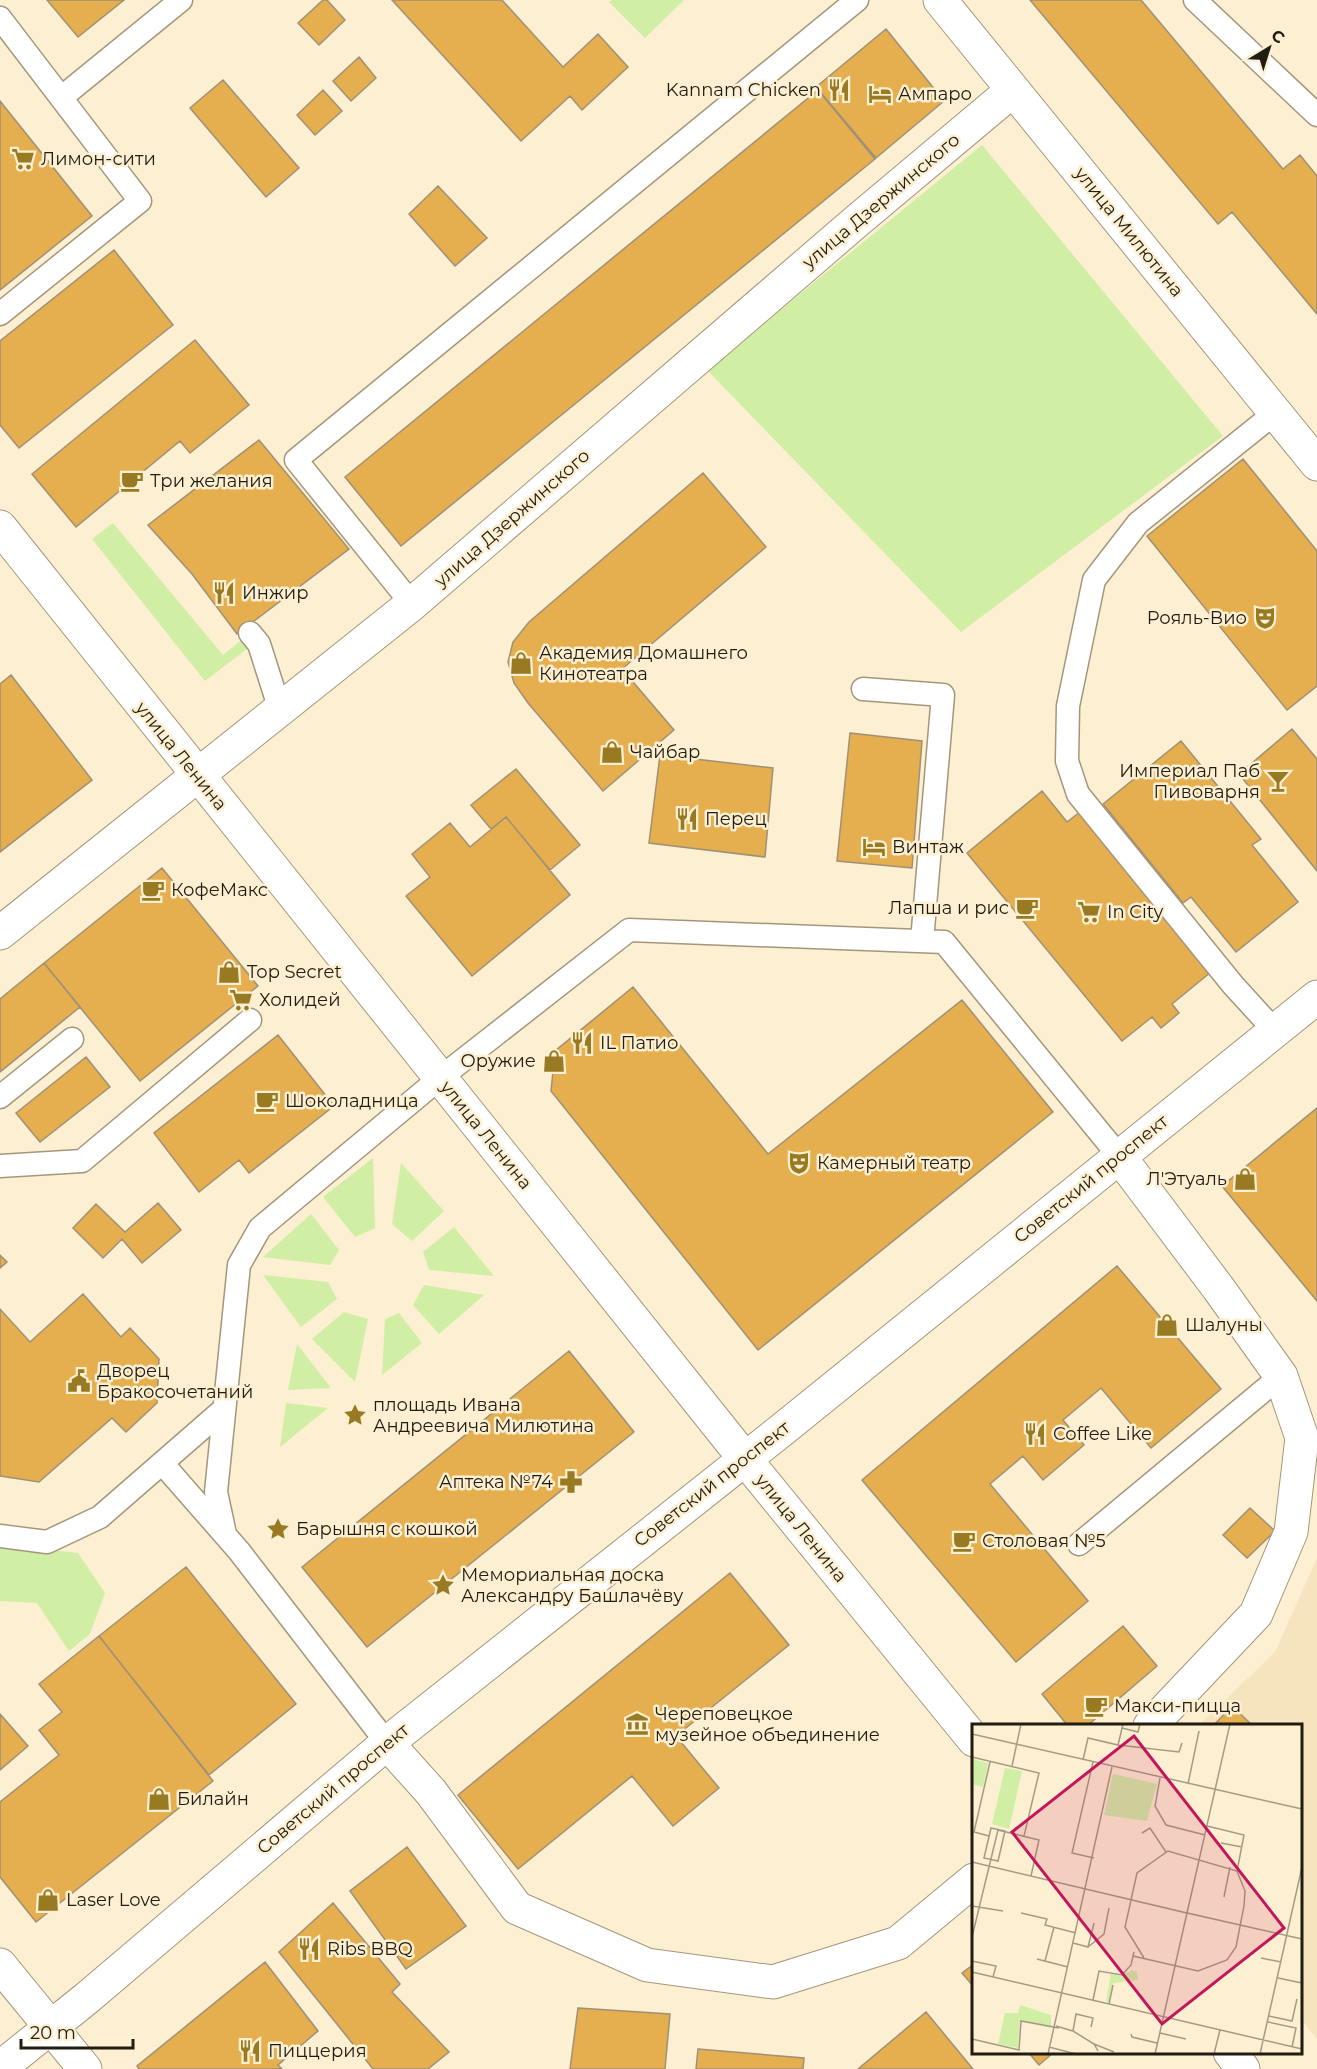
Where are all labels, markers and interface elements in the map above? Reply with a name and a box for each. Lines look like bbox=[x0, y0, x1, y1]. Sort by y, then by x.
north arrow bbox=[1239, 18, 1299, 78]
text: С bbox=[1267, 26, 1289, 48]
restaurant icon: Kannam Chicken bbox=[826, 77, 852, 103]
place label: Kannam Chicken bbox=[666, 79, 821, 101]
hotel icon: Ампаро bbox=[867, 81, 893, 107]
place label: Ампаро bbox=[898, 83, 972, 105]
street label: улица Дзержинского bbox=[797, 129, 964, 274]
supermarket icon: Лимон-сити bbox=[10, 146, 36, 172]
place label: Лимон-сити bbox=[41, 148, 156, 170]
street label: улица Милютина bbox=[1069, 162, 1188, 301]
street label: улица Дзержинского bbox=[429, 445, 594, 592]
cafe icon: Три желания bbox=[119, 468, 145, 494]
place label: Три желания bbox=[150, 470, 273, 492]
restaurant icon: Инжир bbox=[211, 580, 237, 606]
place label: Инжир bbox=[242, 582, 309, 604]
theatre icon: Рояль-Вио bbox=[1252, 605, 1278, 631]
place label: Рояль-Вио bbox=[1147, 607, 1247, 629]
place label: Академия Домашнего Кинотеатра bbox=[539, 642, 748, 685]
shop icon: Академия Домашнего Кинотеатра bbox=[508, 650, 534, 676]
street label: улица Ленина bbox=[130, 696, 232, 815]
shop icon: Чайбар bbox=[599, 739, 625, 765]
place label: Чайбар bbox=[630, 741, 700, 763]
place label: Империал Паб Пивоварня bbox=[1119, 760, 1260, 803]
bar icon: Империал Паб Пивоварня bbox=[1265, 768, 1291, 794]
restaurant icon: Перец bbox=[674, 806, 700, 832]
place label: Перец bbox=[705, 808, 767, 830]
hotel icon: Винтаж bbox=[861, 834, 887, 860]
place label: Винтаж bbox=[892, 836, 964, 858]
cafe icon: КофеМакс bbox=[140, 877, 166, 903]
place label: КофеМакс bbox=[171, 879, 268, 901]
cafe icon: Лапша и рис bbox=[1014, 895, 1040, 921]
place label: Лапша и рис bbox=[888, 897, 1009, 919]
supermarket icon: In City bbox=[1076, 899, 1102, 925]
place label: In City bbox=[1107, 901, 1163, 923]
shop icon: Top Secret bbox=[216, 959, 242, 985]
place label: Top Secret bbox=[247, 961, 342, 983]
supermarket icon: Холидей bbox=[228, 987, 254, 1013]
place label: Холидей bbox=[259, 989, 341, 1011]
restaurant icon: IL Патио bbox=[569, 1030, 595, 1056]
place label: IL Патио bbox=[600, 1032, 678, 1054]
shop icon: Оружие bbox=[541, 1048, 567, 1074]
place label: Оружие bbox=[461, 1050, 536, 1072]
street label: улица Ленина bbox=[435, 1075, 537, 1194]
cafe icon: Шоколадница bbox=[254, 1088, 280, 1114]
place label: Шоколадница bbox=[285, 1090, 419, 1112]
street label: Советский проспект bbox=[1010, 1110, 1173, 1248]
theatre icon: Камерный театр bbox=[786, 1150, 812, 1176]
place label: Камерный театр bbox=[817, 1152, 971, 1174]
shop icon: Л'Этуаль bbox=[1232, 1166, 1258, 1192]
place label: Л'Этуаль bbox=[1147, 1168, 1227, 1190]
shop icon: Шалуны bbox=[1154, 1312, 1180, 1338]
place label: Шалуны bbox=[1185, 1314, 1263, 1336]
place label: Дворец Бракосочетаний bbox=[97, 1360, 253, 1403]
public building icon: Дворец Бракосочетаний bbox=[66, 1368, 92, 1394]
place label: площадь Ивана Андреевича Милютина bbox=[373, 1394, 594, 1437]
place icon: площадь Ивана Андреевича Милютина bbox=[342, 1402, 368, 1428]
street label: Советский проспект bbox=[630, 1416, 795, 1552]
restaurant icon: Coffee Like bbox=[1022, 1421, 1048, 1447]
place label: Coffee Like bbox=[1053, 1423, 1152, 1445]
street label: улица Ленина bbox=[750, 1468, 852, 1587]
pharmacy icon: Аптека №74 bbox=[558, 1469, 584, 1495]
place label: Аптека №74 bbox=[439, 1471, 553, 1493]
place icon: Барышня с кошкой bbox=[265, 1516, 291, 1542]
place label: Барышня с кошкой bbox=[296, 1518, 478, 1540]
cafe icon: Столовая №5 bbox=[951, 1528, 977, 1554]
place label: Столовая №5 bbox=[982, 1530, 1106, 1552]
place label: Мемориальная доска Александру Башлачёву bbox=[461, 1564, 683, 1607]
place icon: Мемориальная доска Александру Башлачёву bbox=[430, 1572, 456, 1598]
cafe icon: Макси-пицца bbox=[1083, 1693, 1109, 1719]
place label: Макси-пицца bbox=[1114, 1695, 1241, 1717]
place label: Череповецкое музейное объединение bbox=[655, 1703, 880, 1746]
museum icon: Череповецкое музейное объединение bbox=[624, 1711, 650, 1737]
street label: Советский проспект bbox=[252, 1719, 414, 1859]
inset map bbox=[972, 1724, 1302, 2054]
shop icon: Билайн bbox=[146, 1786, 172, 1812]
place label: Билайн bbox=[177, 1788, 249, 1810]
shop icon: Laser Love bbox=[35, 1887, 61, 1913]
place label: Laser Love bbox=[66, 1889, 161, 1911]
restaurant icon: Ribs BBQ bbox=[296, 1936, 322, 1962]
place label: Ribs BBQ bbox=[327, 1938, 413, 1960]
scale bar bbox=[21, 2012, 134, 2050]
text: 20 m bbox=[30, 2022, 76, 2044]
restaurant icon: Пиццерия bbox=[237, 2038, 263, 2064]
place label: Пиццерия bbox=[268, 2040, 367, 2062]

